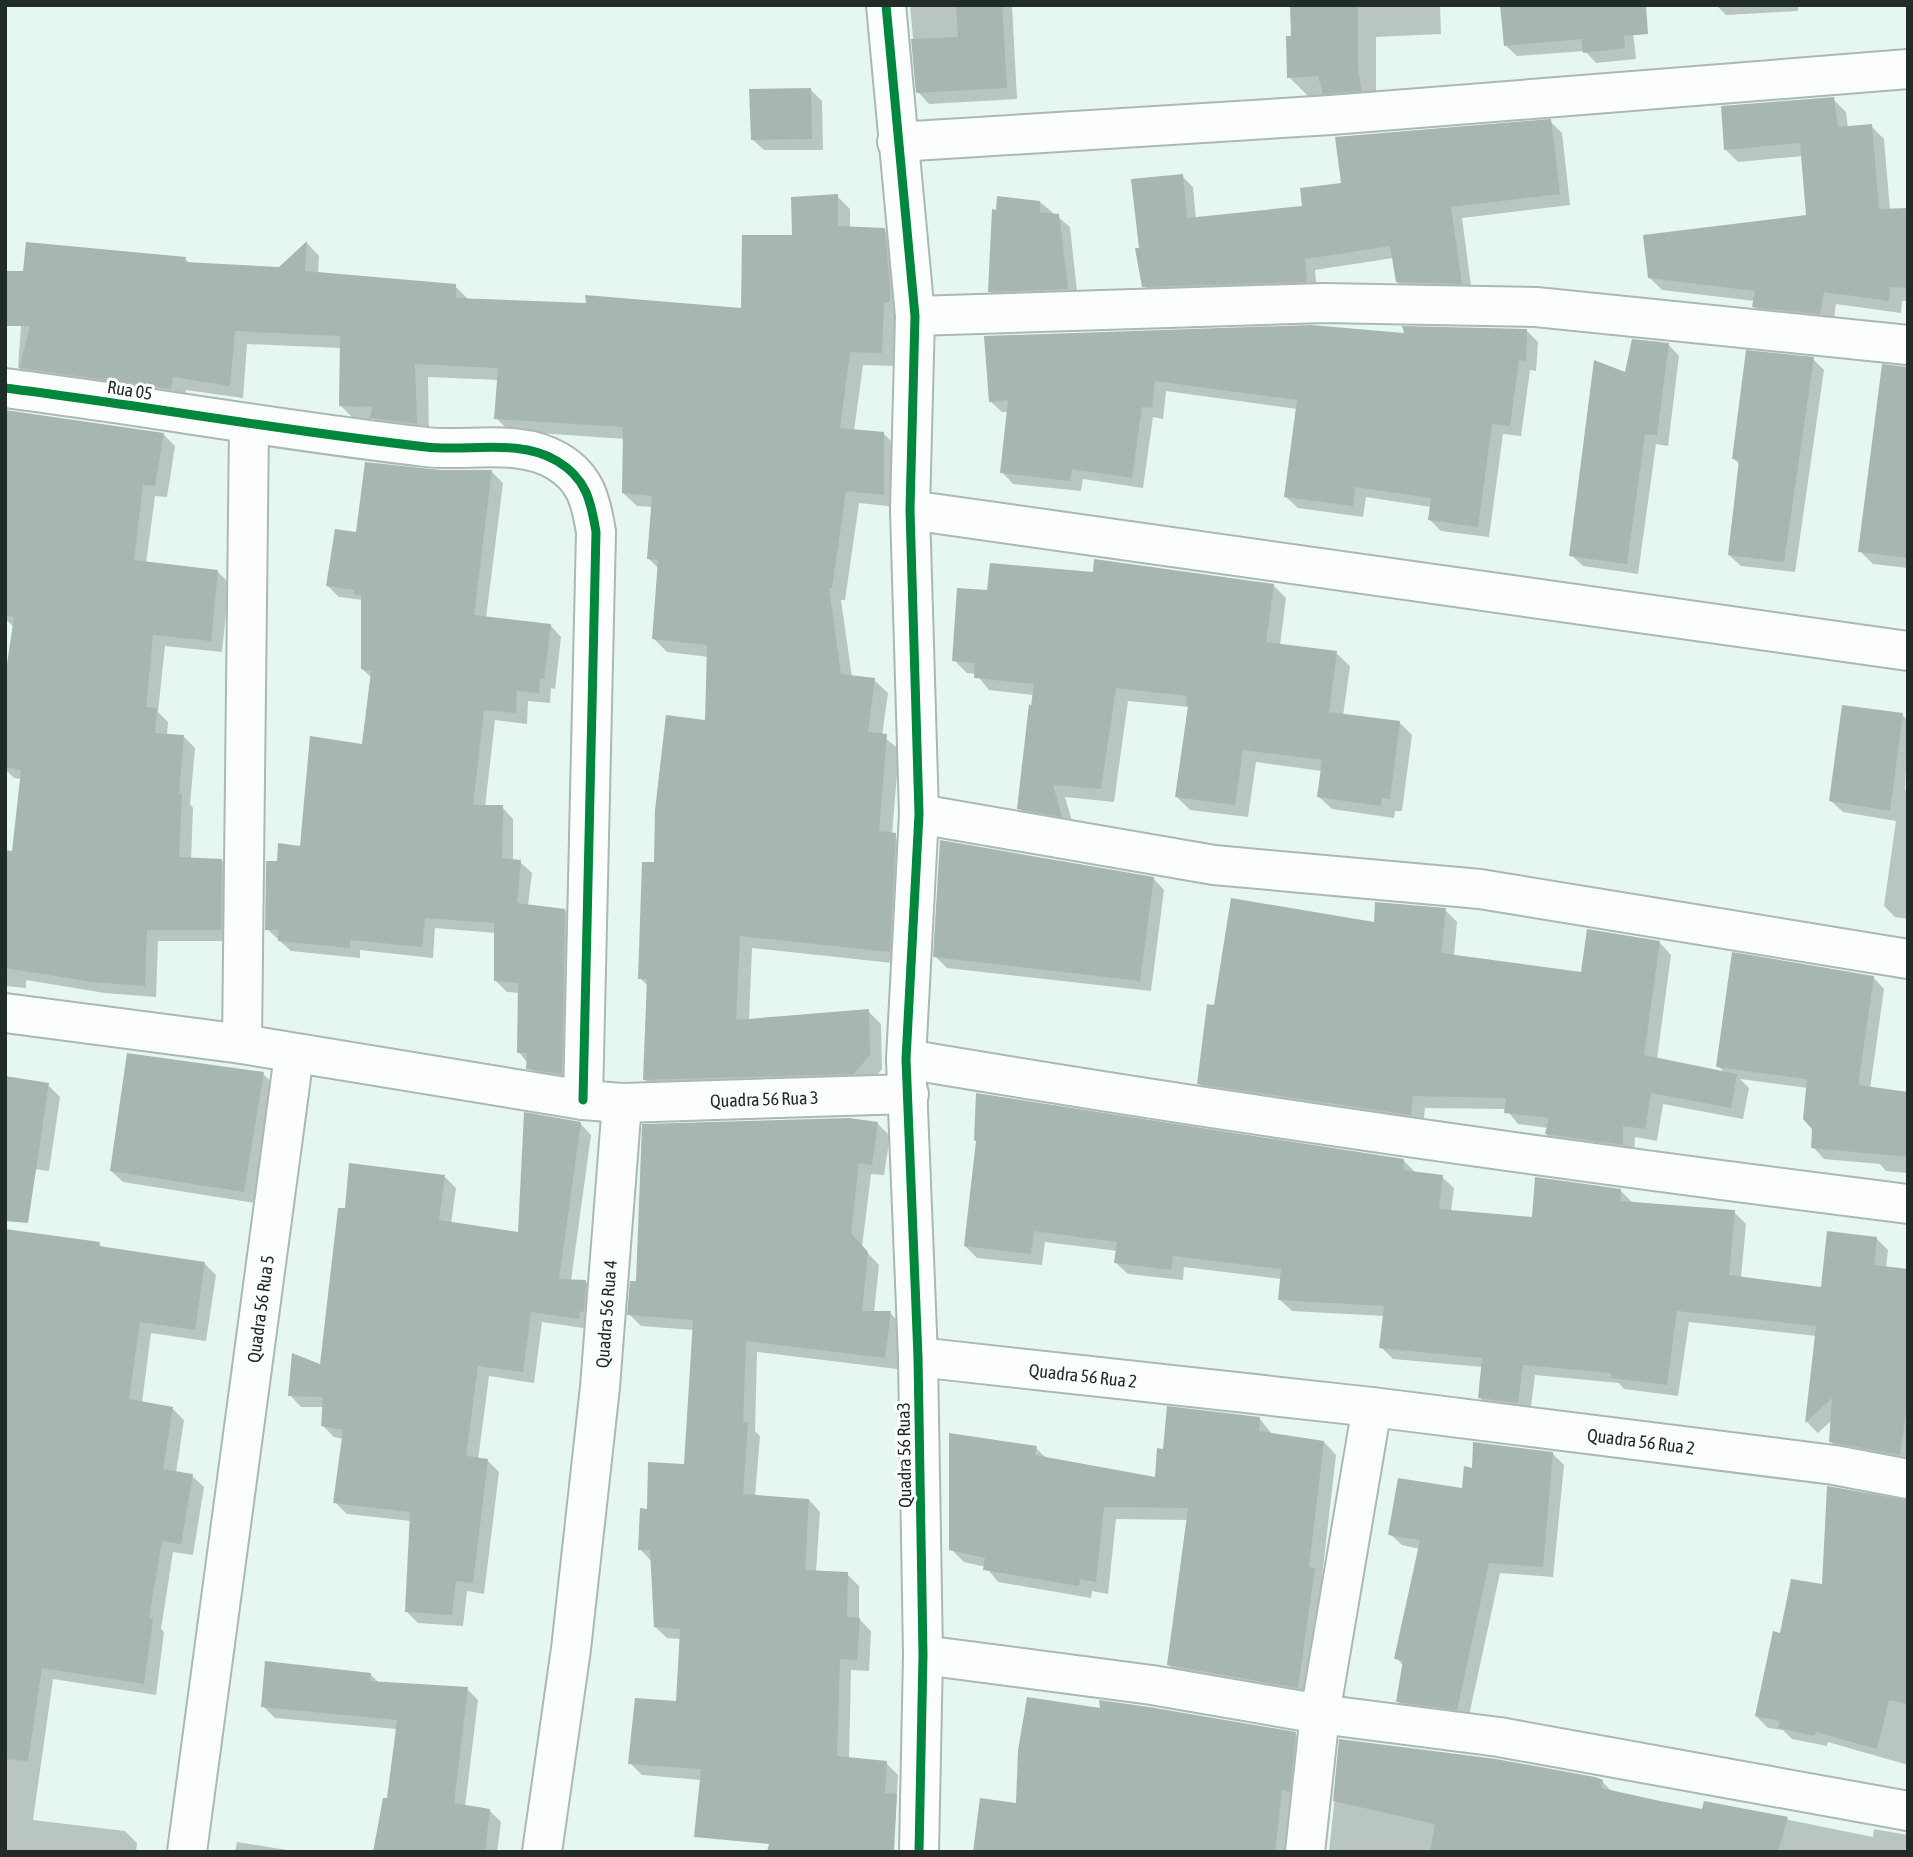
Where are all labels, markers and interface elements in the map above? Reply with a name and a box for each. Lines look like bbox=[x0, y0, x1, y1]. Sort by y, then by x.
street label: Rua 05 bbox=[106, 376, 154, 404]
street label: Quadra 56 Rua 3 bbox=[710, 1086, 819, 1111]
street label: Quadra 56 Rua 5 bbox=[242, 1254, 278, 1364]
street label: Quadra 56 Rua 4 bbox=[591, 1259, 620, 1369]
street label: Quadra 56 Rua 2 bbox=[1028, 1359, 1138, 1392]
street label: Quadra 56 Rua3 bbox=[893, 1402, 915, 1508]
street label: Quadra 56 Rua 2 bbox=[1586, 1424, 1696, 1458]

